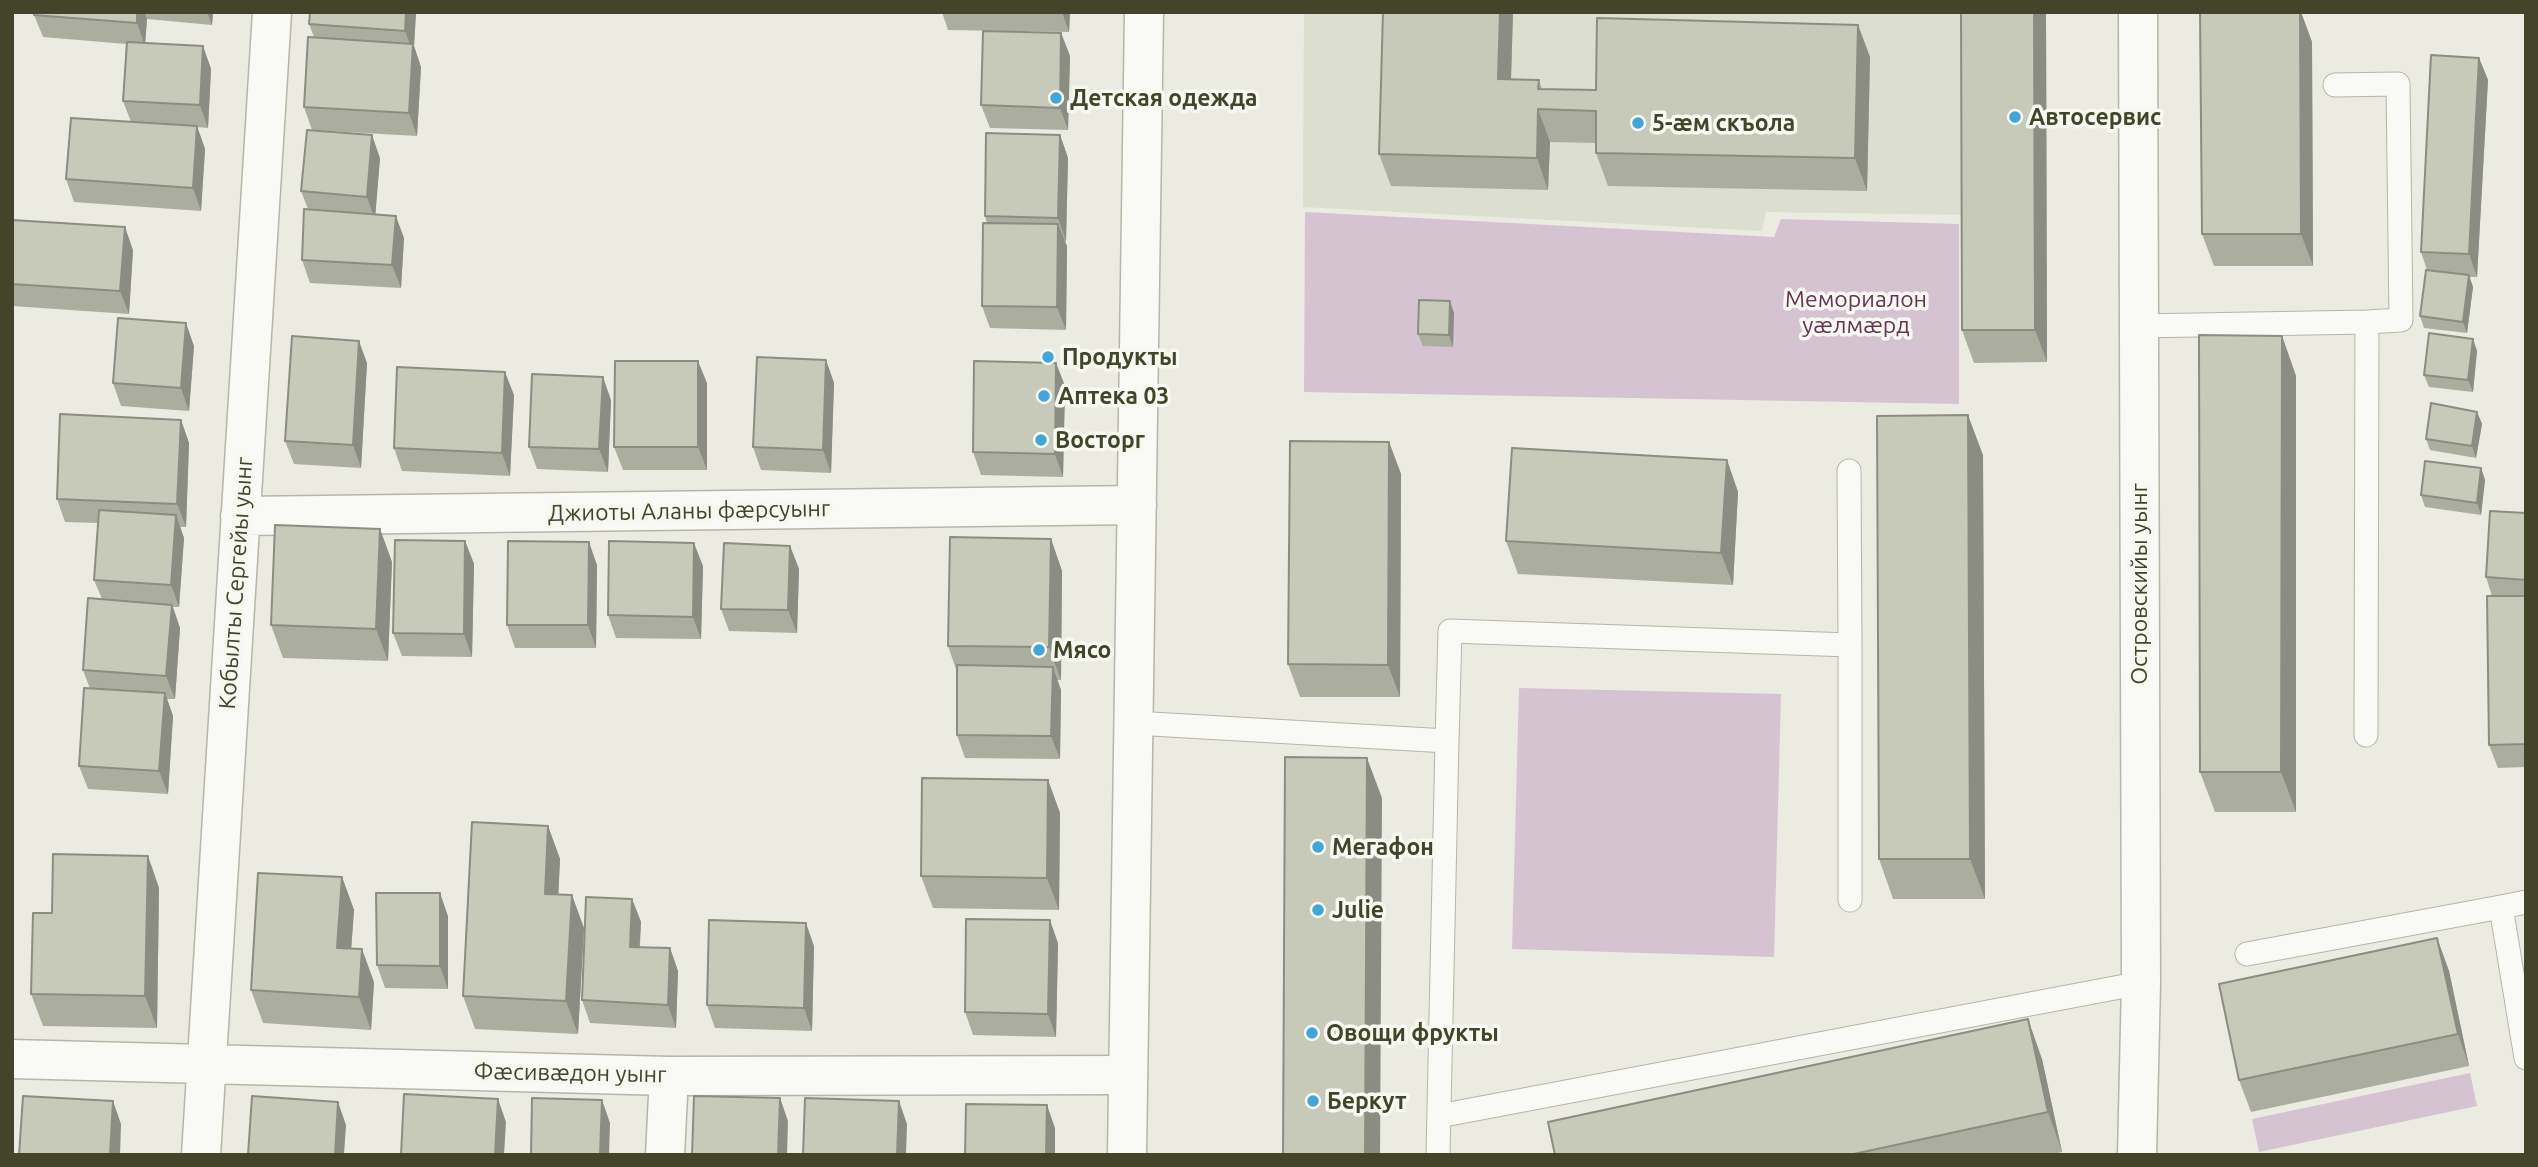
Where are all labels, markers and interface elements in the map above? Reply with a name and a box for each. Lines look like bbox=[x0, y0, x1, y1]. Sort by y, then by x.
place label: Детская одежда bbox=[1070, 84, 1257, 112]
marker: Детская одежда bbox=[1048, 90, 1064, 106]
place label: Автосервис bbox=[2029, 103, 2161, 131]
place label: 5-æм скъола bbox=[1652, 109, 1795, 137]
marker: Автосервис bbox=[2007, 109, 2023, 125]
marker: 5-æм скъола bbox=[1630, 115, 1646, 131]
park label: Мемориалон уæлмæрд bbox=[1785, 285, 1927, 339]
place label: Продукты bbox=[1062, 343, 1177, 371]
marker: Продукты bbox=[1040, 349, 1056, 365]
place label: Аптека 03 bbox=[1058, 382, 1169, 410]
marker: Аптека 03 bbox=[1036, 388, 1052, 404]
place label: Восторг bbox=[1055, 426, 1145, 454]
marker: Восторг bbox=[1033, 432, 1049, 448]
street label: Кобылты Сергейы уынг bbox=[213, 456, 259, 710]
street label: Островскийы уынг bbox=[2125, 483, 2153, 685]
street label: Джиоты Аланы фæрсуынг bbox=[548, 495, 830, 527]
place label: Мясо bbox=[1053, 636, 1111, 664]
marker: Мясо bbox=[1031, 642, 1047, 658]
place label: Мегафон bbox=[1332, 833, 1434, 861]
marker: Мегафон bbox=[1310, 839, 1326, 855]
place label: Julie bbox=[1332, 896, 1384, 924]
marker: Julie bbox=[1310, 902, 1326, 918]
place label: Овощи фрукты bbox=[1326, 1019, 1499, 1047]
marker: Овощи фрукты bbox=[1304, 1025, 1320, 1041]
street label: Фæсивæдон уынг bbox=[473, 1058, 667, 1088]
place label: Беркут bbox=[1327, 1087, 1407, 1115]
marker: Беркут bbox=[1305, 1093, 1321, 1109]

